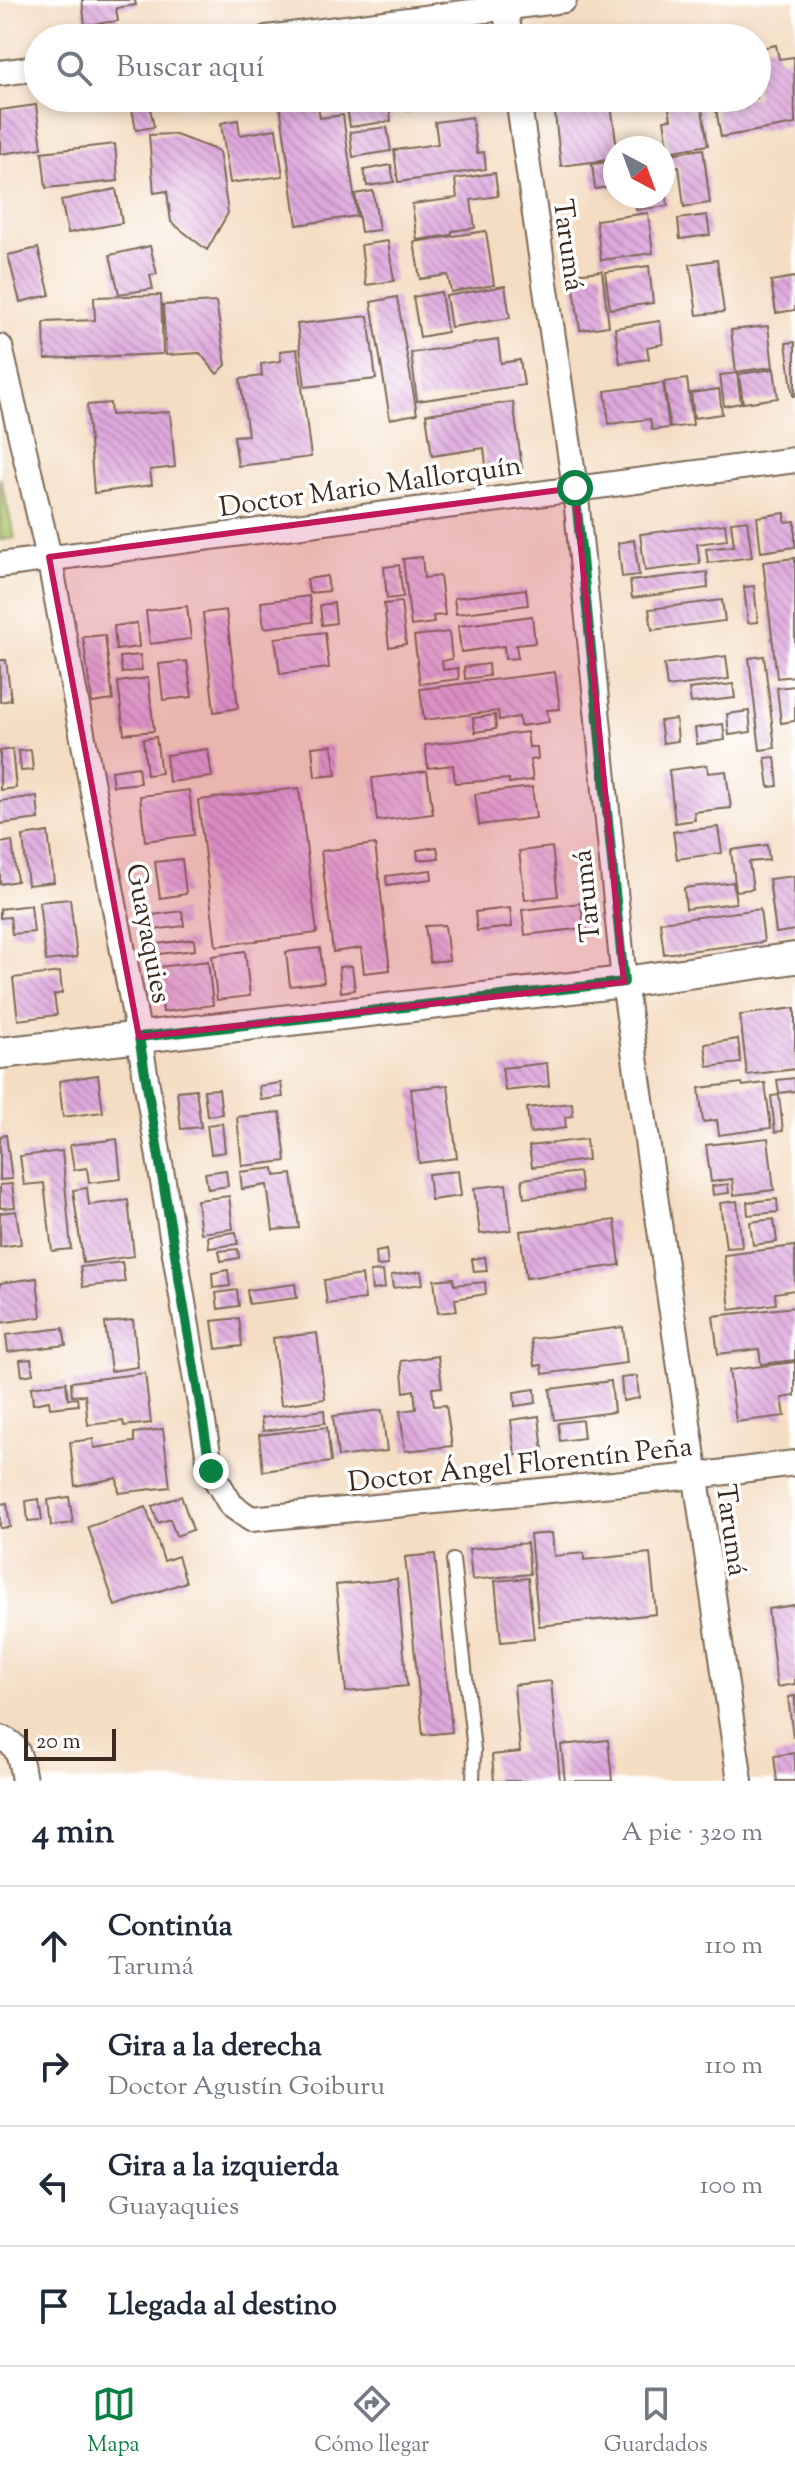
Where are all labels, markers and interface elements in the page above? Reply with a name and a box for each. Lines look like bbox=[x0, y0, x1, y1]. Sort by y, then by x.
search box bbox=[24, 24, 771, 112]
icon: search bbox=[52, 46, 96, 90]
text: Buscar aquí bbox=[116, 47, 264, 90]
north arrow bbox=[603, 136, 675, 208]
street label: Tarumá bbox=[541, 197, 593, 294]
street label: Doctor Mario Mallorquín bbox=[217, 447, 524, 529]
route start bbox=[557, 470, 593, 506]
street label: Tarumá bbox=[563, 848, 613, 944]
street label: Guayaquies bbox=[114, 860, 180, 1007]
street label: Doctor Ángel Florentín Peña bbox=[346, 1428, 694, 1504]
route end bbox=[193, 1453, 229, 1489]
street label: Tarumá bbox=[704, 1482, 756, 1579]
scale bar bbox=[24, 1725, 116, 1761]
text: 20 m bbox=[36, 1727, 81, 1759]
text: 4 min bbox=[32, 1809, 114, 1858]
text: A pie · 320 m bbox=[621, 1815, 763, 1852]
text: Continúa bbox=[108, 1906, 233, 1949]
icon: ahead bbox=[32, 1924, 76, 1968]
text: 110 m bbox=[705, 1928, 763, 1965]
text: Tarumá bbox=[108, 1949, 194, 1986]
text: Gira a la derecha bbox=[108, 2026, 322, 2069]
icon: right bbox=[32, 2044, 76, 2088]
text: 110 m bbox=[705, 2048, 763, 2085]
text: Doctor Agustín Goiburu bbox=[108, 2069, 385, 2106]
text: Gira a la izquierda bbox=[108, 2146, 339, 2189]
icon: left bbox=[32, 2164, 76, 2208]
text: 100 m bbox=[700, 2168, 763, 2205]
text: Guayaquies bbox=[108, 2189, 239, 2226]
icon: arrive bbox=[32, 2284, 76, 2328]
text: Llegada al destino bbox=[108, 2285, 337, 2328]
tab: Mapa bbox=[87, 2382, 140, 2462]
tab: Cómo llegar bbox=[314, 2382, 429, 2462]
tab: Guardados bbox=[604, 2382, 708, 2462]

